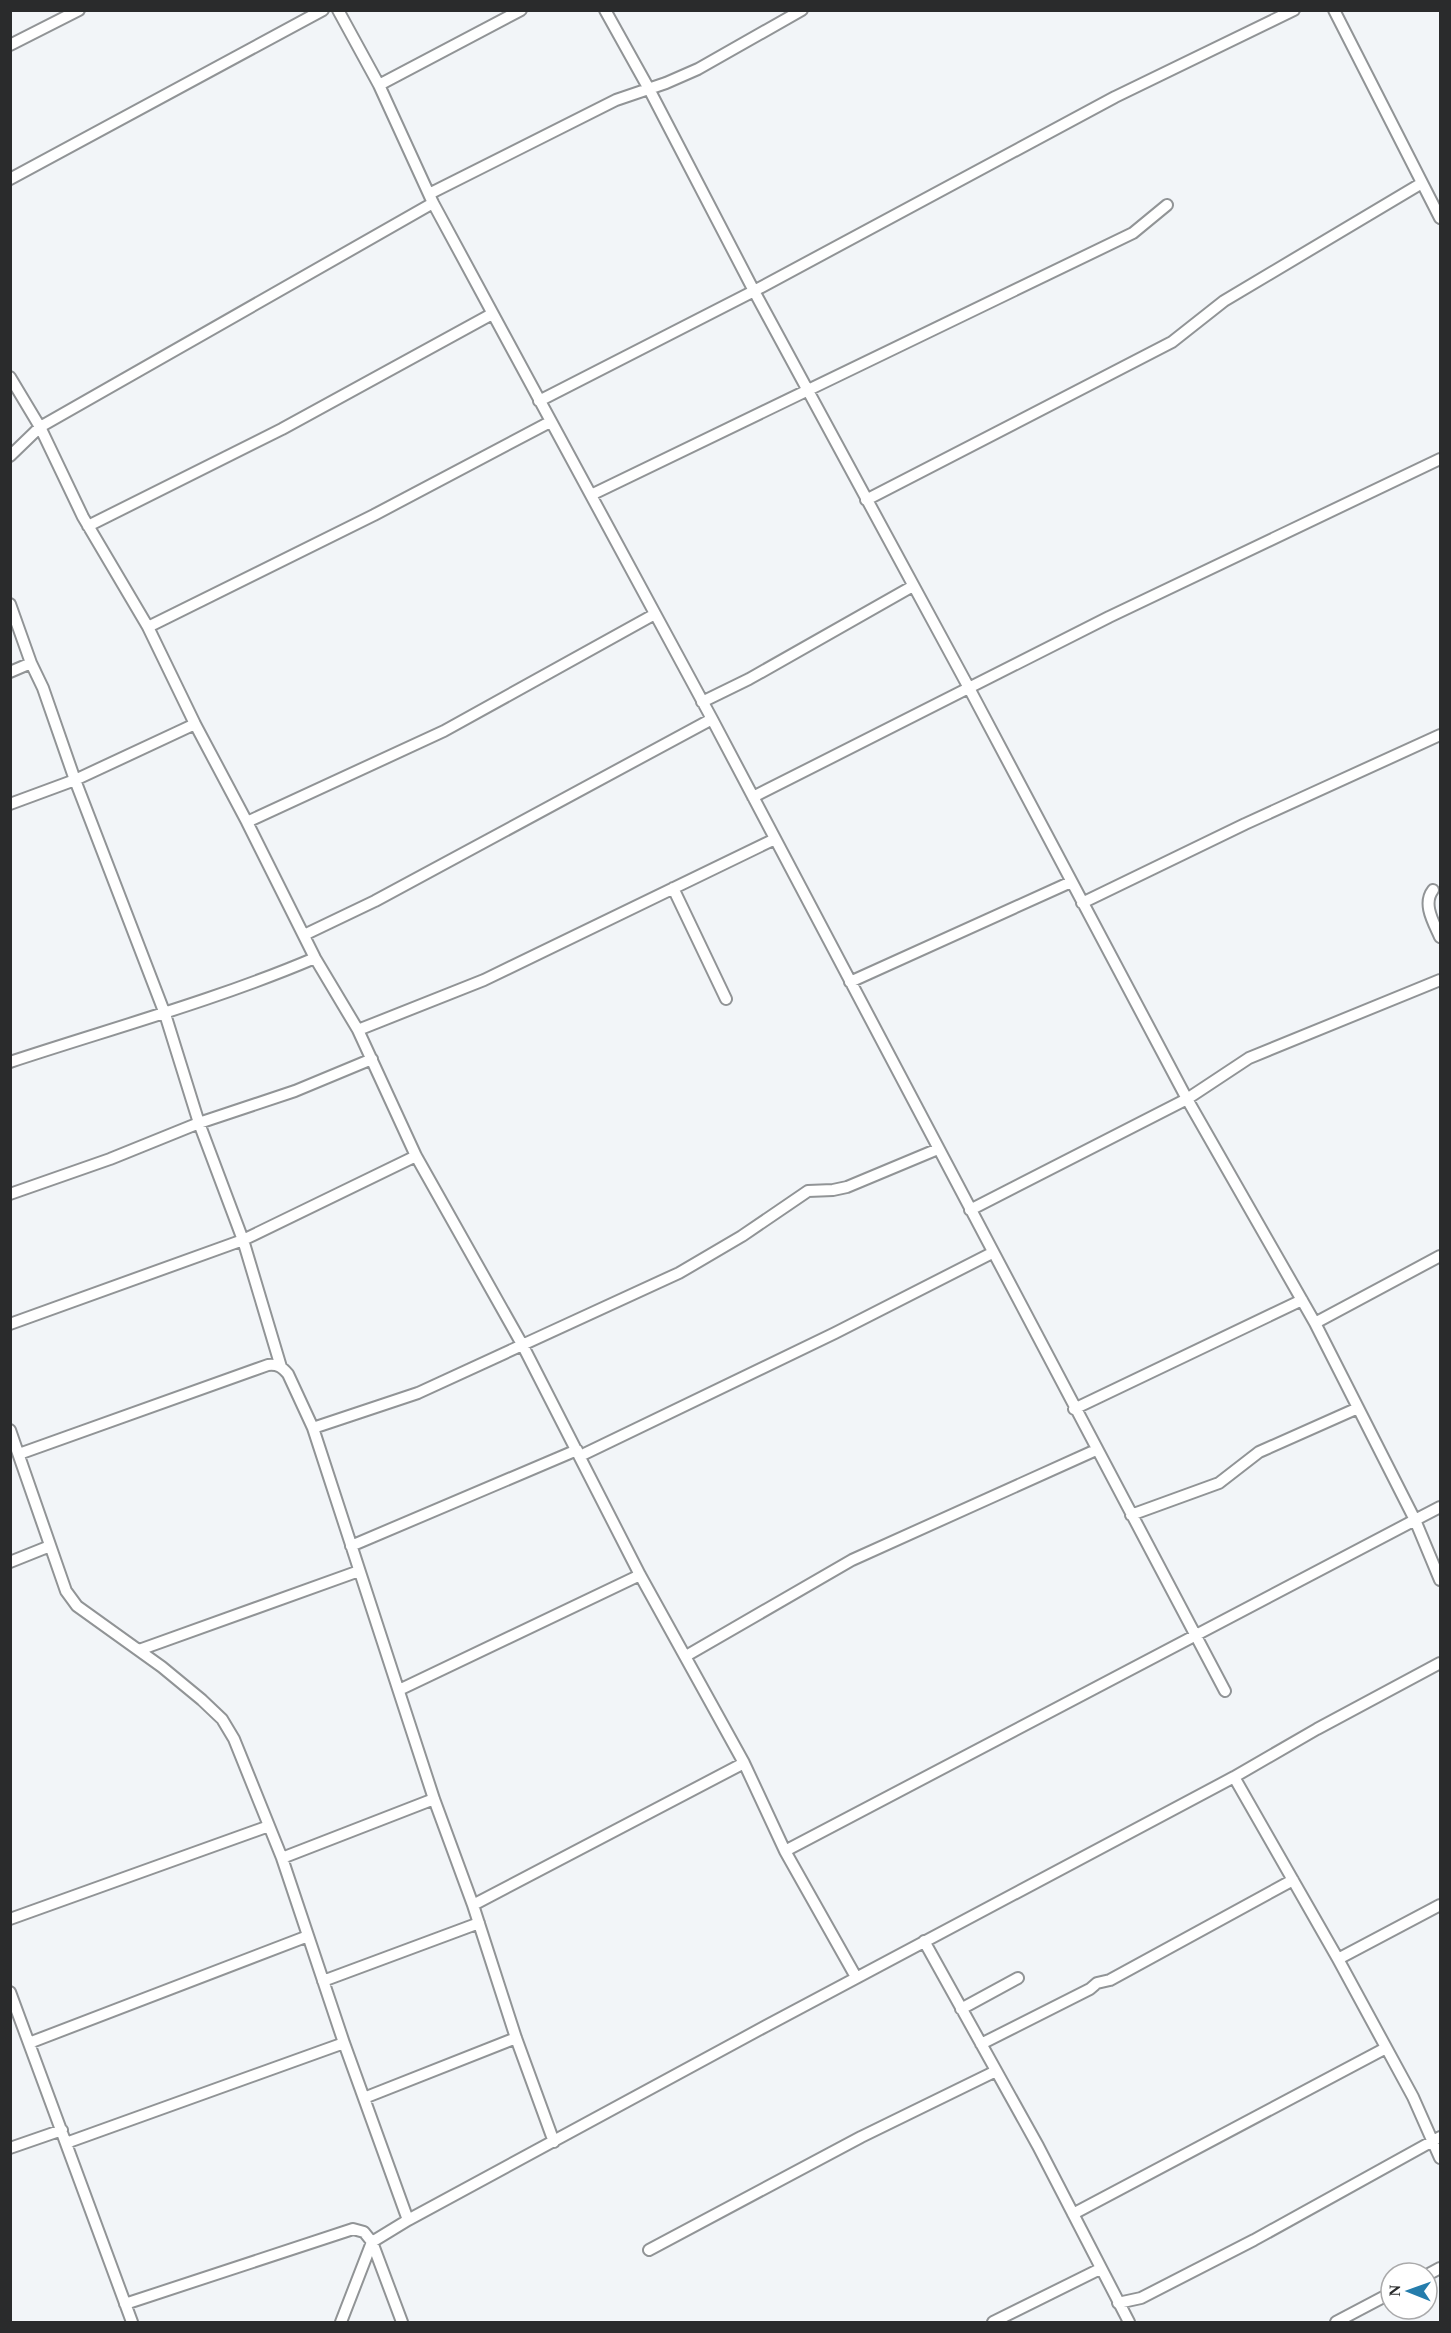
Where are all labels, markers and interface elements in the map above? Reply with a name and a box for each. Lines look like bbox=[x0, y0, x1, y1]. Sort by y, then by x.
north arrow bbox=[1379, 2261, 1439, 2321]
text: N bbox=[1386, 2284, 1403, 2297]

